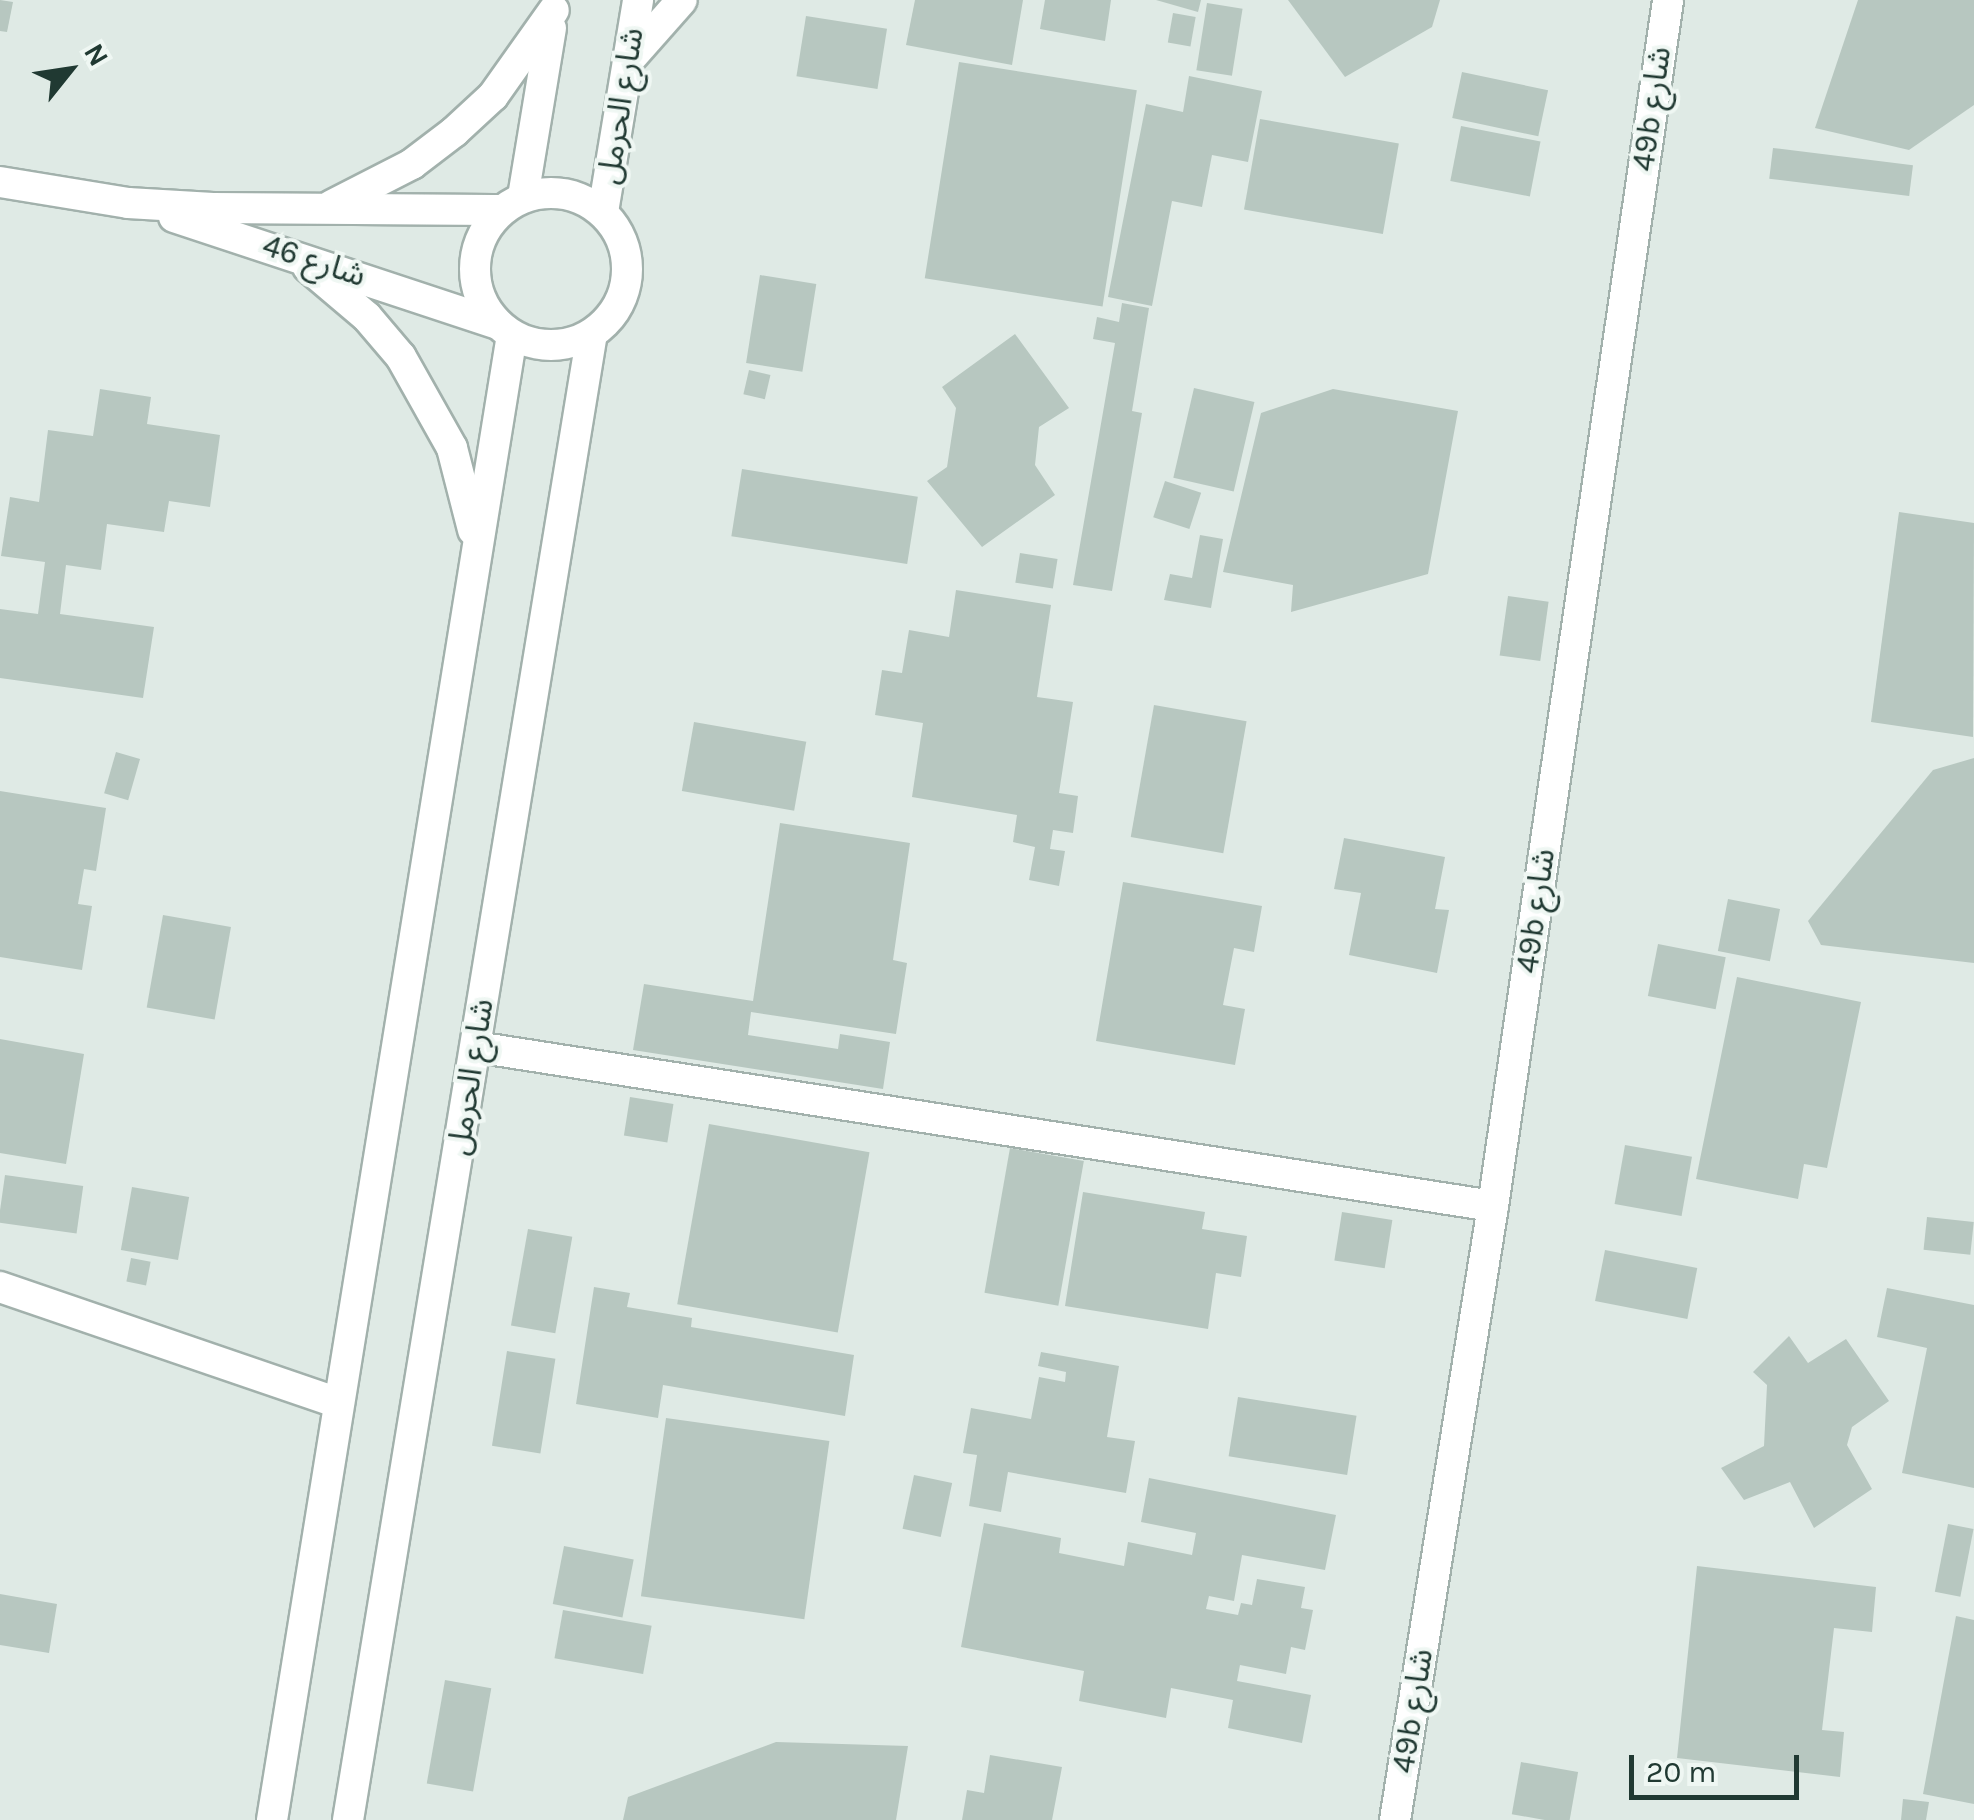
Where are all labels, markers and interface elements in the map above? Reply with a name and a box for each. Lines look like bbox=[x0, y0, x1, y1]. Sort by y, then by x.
north arrow bbox=[20, 20, 120, 120]
street label: شارع الحرمل bbox=[590, 25, 652, 187]
text: N bbox=[77, 38, 116, 72]
street label: 49b شارع bbox=[1624, 44, 1680, 174]
street label: شارع 46 bbox=[258, 226, 370, 296]
street label: 49b شارع bbox=[1508, 846, 1564, 976]
street label: شارع الحرمل bbox=[440, 996, 502, 1158]
street label: 49b شارع bbox=[1384, 1646, 1442, 1776]
scale bar bbox=[1634, 1735, 1804, 1797]
text: 20 m bbox=[1646, 1754, 1716, 1790]

